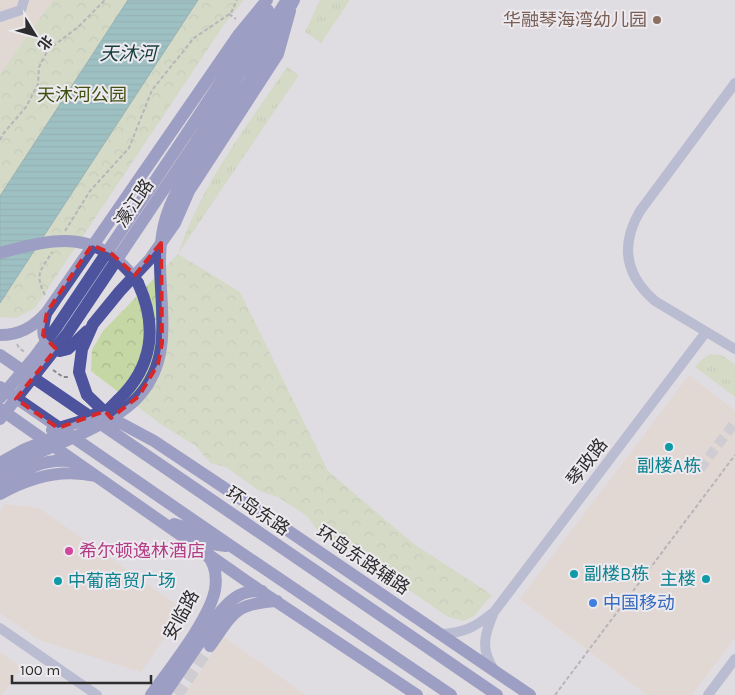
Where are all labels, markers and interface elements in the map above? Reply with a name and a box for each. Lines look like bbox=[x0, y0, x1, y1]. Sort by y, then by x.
place label: 华融琴海湾幼儿园 bbox=[503, 9, 647, 31]
north arrow bbox=[10, 10, 60, 60]
marker: 华融琴海湾幼儿园 bbox=[651, 14, 663, 26]
text: 北 bbox=[34, 32, 56, 53]
water label: 天沐河 bbox=[99, 43, 160, 65]
park label: 天沐河公园 bbox=[37, 84, 127, 106]
street label: 濠江路 bbox=[110, 174, 158, 232]
street label: 琴政路 bbox=[562, 434, 612, 490]
marker: 副楼A栋 bbox=[663, 441, 675, 453]
place label: 副楼A栋 bbox=[637, 455, 701, 477]
street label: 环岛东路 bbox=[222, 482, 294, 540]
street label: 环岛东路辅路 bbox=[312, 521, 414, 599]
place label: 希尔顿逸林酒店 bbox=[79, 540, 205, 562]
marker: 希尔顿逸林酒店 bbox=[63, 545, 75, 557]
place label: 副楼B栋 bbox=[584, 563, 649, 585]
marker: 副楼B栋 bbox=[568, 568, 580, 580]
place label: 主楼 bbox=[660, 568, 696, 590]
place label: 中葡商贸广场 bbox=[68, 570, 176, 592]
marker: 主楼 bbox=[700, 573, 712, 585]
marker: 中葡商贸广场 bbox=[52, 575, 64, 587]
street label: 安临路 bbox=[158, 586, 204, 644]
place label: 中国移动 bbox=[603, 592, 675, 614]
marker: 中国移动 bbox=[587, 597, 599, 609]
scale bar bbox=[12, 652, 151, 684]
text: 100 m bbox=[20, 661, 60, 679]

